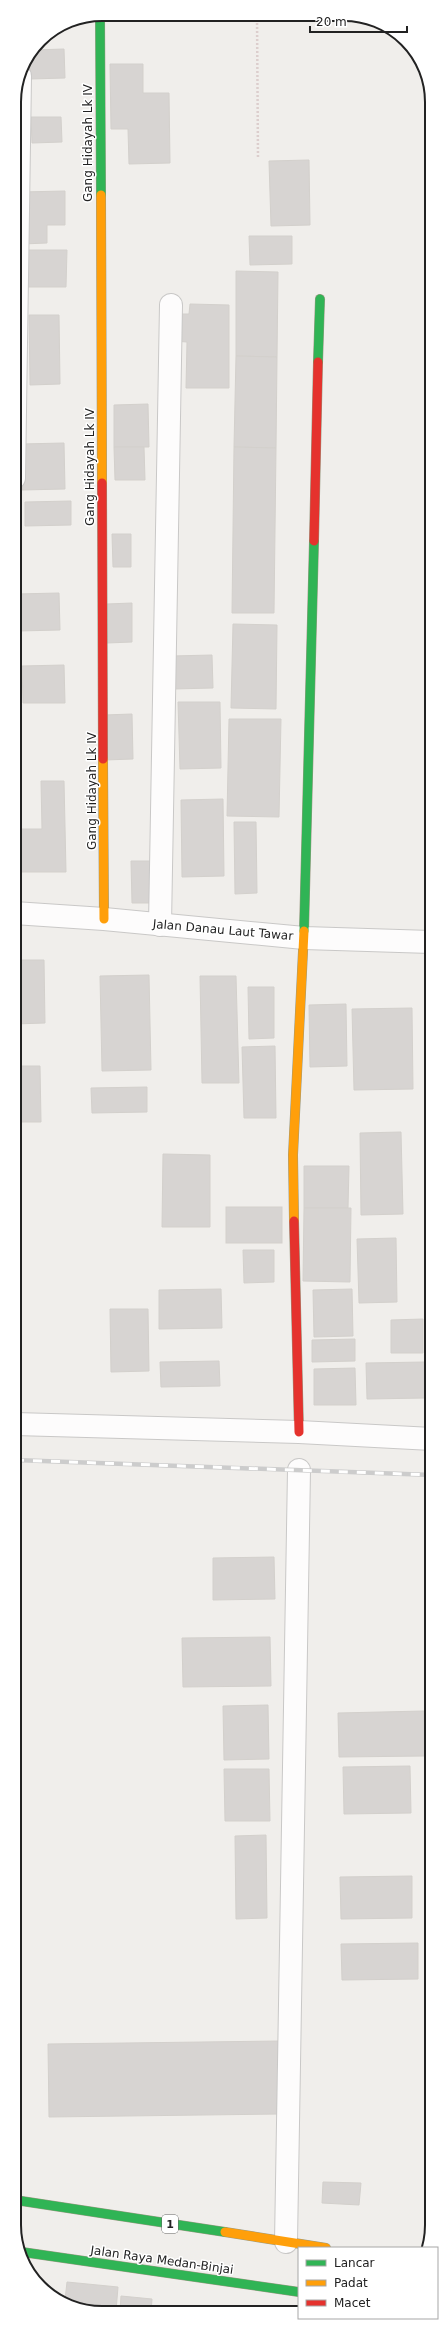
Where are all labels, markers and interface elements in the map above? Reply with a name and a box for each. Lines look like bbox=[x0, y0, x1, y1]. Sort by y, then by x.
scale bar bbox=[310, 8, 407, 34]
text: 20 m bbox=[316, 15, 347, 29]
street label: Gang Hidayah Lk IV bbox=[81, 83, 95, 202]
street label: Gang Hidayah Lk IV bbox=[83, 407, 97, 526]
street label: Gang Hidayah Lk IV bbox=[85, 731, 99, 850]
street label: Jalan Danau Laut Tawar bbox=[151, 917, 294, 943]
road number: 1 bbox=[162, 2215, 178, 2233]
street label: Jalan Raya Medan-Binjai bbox=[89, 2243, 234, 2277]
legend bbox=[298, 2247, 438, 2319]
text: Lancar bbox=[334, 2256, 375, 2270]
text: Padat bbox=[334, 2276, 368, 2290]
text: Macet bbox=[334, 2296, 371, 2310]

